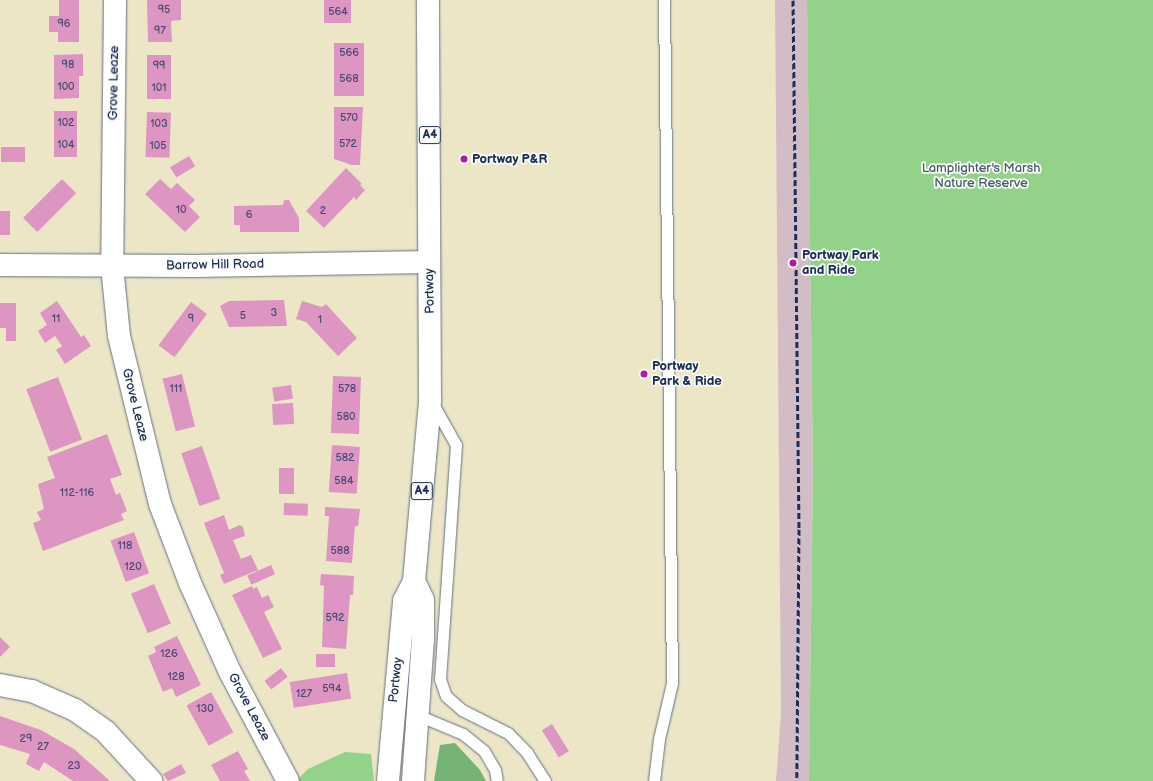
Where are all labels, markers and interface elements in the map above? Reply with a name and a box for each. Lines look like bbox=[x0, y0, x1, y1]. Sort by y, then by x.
house number: 95 bbox=[158, 3, 170, 17]
house number: 564 bbox=[328, 5, 348, 19]
house number: 96 bbox=[57, 17, 71, 31]
house number: 97 bbox=[154, 24, 166, 38]
street label: Grove Leaze bbox=[106, 46, 122, 120]
house number: 566 bbox=[339, 46, 359, 60]
house number: 98 bbox=[62, 58, 74, 72]
house number: 99 bbox=[153, 59, 165, 73]
house number: 568 bbox=[339, 72, 359, 86]
house number: 100 bbox=[57, 80, 75, 94]
house number: 101 bbox=[152, 81, 166, 95]
house number: 570 bbox=[340, 111, 358, 125]
house number: 102 bbox=[57, 116, 75, 130]
house number: 103 bbox=[150, 117, 168, 131]
road number: A4 bbox=[418, 125, 442, 145]
house number: 572 bbox=[339, 137, 357, 151]
house number: 104 bbox=[57, 138, 75, 152]
house number: 105 bbox=[149, 139, 167, 153]
place label: Portway P&R bbox=[472, 151, 548, 167]
marker: Portway P&R bbox=[459, 154, 469, 164]
park label: Lamplighter's Marsh Nature Reserve bbox=[922, 161, 1040, 192]
house number: 10 bbox=[176, 203, 186, 217]
house number: 2 bbox=[320, 204, 326, 218]
house number: 6 bbox=[246, 208, 252, 222]
place label: Portway Park and Ride bbox=[802, 248, 879, 279]
street label: Barrow Hill Road bbox=[166, 256, 264, 274]
marker: Portway Park and Ride bbox=[787, 257, 799, 269]
street label: Portway bbox=[422, 268, 438, 314]
house number: 3 bbox=[271, 306, 277, 320]
house number: 5 bbox=[240, 309, 246, 323]
house number: 11 bbox=[52, 312, 60, 326]
house number: 9 bbox=[188, 312, 194, 326]
house number: 1 bbox=[318, 313, 322, 327]
place label: Portway Park & Ride bbox=[652, 359, 722, 390]
street label: Grove Leaze bbox=[118, 367, 152, 443]
marker: Portway Park & Ride bbox=[639, 369, 649, 379]
house number: 111 bbox=[170, 382, 182, 396]
house number: 578 bbox=[338, 382, 356, 396]
house number: 580 bbox=[336, 410, 356, 424]
house number: 582 bbox=[335, 451, 355, 465]
house number: 584 bbox=[334, 474, 354, 488]
road number: A4 bbox=[410, 481, 434, 501]
house number: 112-116 bbox=[60, 486, 94, 500]
house number: 118 bbox=[118, 539, 132, 553]
house number: 588 bbox=[330, 544, 350, 558]
house number: 120 bbox=[124, 560, 142, 574]
house number: 592 bbox=[325, 611, 345, 625]
house number: 126 bbox=[160, 647, 178, 661]
street label: Portway bbox=[386, 656, 406, 704]
house number: 128 bbox=[167, 670, 185, 684]
street label: Grove Leaze bbox=[225, 670, 273, 744]
house number: 594 bbox=[322, 682, 342, 696]
house number: 127 bbox=[296, 687, 312, 701]
house number: 130 bbox=[196, 702, 214, 716]
house number: 29 bbox=[20, 732, 32, 746]
house number: 27 bbox=[37, 740, 49, 754]
house number: 23 bbox=[67, 759, 81, 773]

